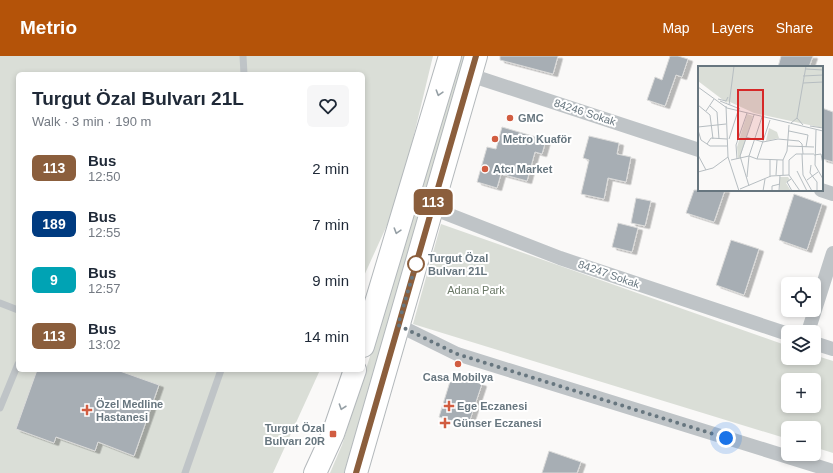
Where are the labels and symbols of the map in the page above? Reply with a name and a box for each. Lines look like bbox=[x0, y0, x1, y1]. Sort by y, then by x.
inset map bbox=[698, 66, 823, 191]
one-way arrow bbox=[435, 90, 444, 97]
street label: 84246 Sokak bbox=[553, 96, 618, 128]
place label: GMC bbox=[518, 112, 544, 124]
marker: GMC bbox=[505, 113, 515, 123]
place label: Metro Kuaför bbox=[503, 133, 572, 145]
marker: Metro Kuaför bbox=[490, 134, 500, 144]
place label: Atcı Market bbox=[493, 163, 553, 175]
marker: Atcı Market bbox=[480, 164, 490, 174]
line badge: 113 bbox=[410, 189, 456, 215]
one-way arrow bbox=[393, 228, 402, 235]
place label: Turgut Özal Bulvarı 21L bbox=[428, 252, 488, 277]
marker: Turgut Özal Bulvarı 21L bbox=[407, 255, 425, 273]
street label: 84247 Sokak bbox=[577, 258, 642, 290]
park label: Adana Park bbox=[447, 284, 505, 296]
marker: Casa Mobilya bbox=[453, 359, 463, 369]
place label: Casa Mobilya bbox=[423, 371, 494, 383]
place label: Özel Medline Hastanesi bbox=[96, 398, 163, 423]
place label: Ege Eczanesi bbox=[457, 400, 527, 412]
marker: Ege Eczanesi bbox=[444, 401, 454, 411]
one-way arrow bbox=[338, 403, 347, 410]
marker: Özel Medline Hastanesi bbox=[81, 404, 93, 416]
place label: Günser Eczanesi bbox=[453, 417, 542, 429]
marker: Günser Eczanesi bbox=[440, 418, 450, 428]
place label: Turgut Özal Bulvarı 20R bbox=[264, 422, 325, 447]
your location bbox=[716, 428, 736, 448]
marker: Turgut Özal Bulvarı 20R bbox=[328, 429, 338, 439]

